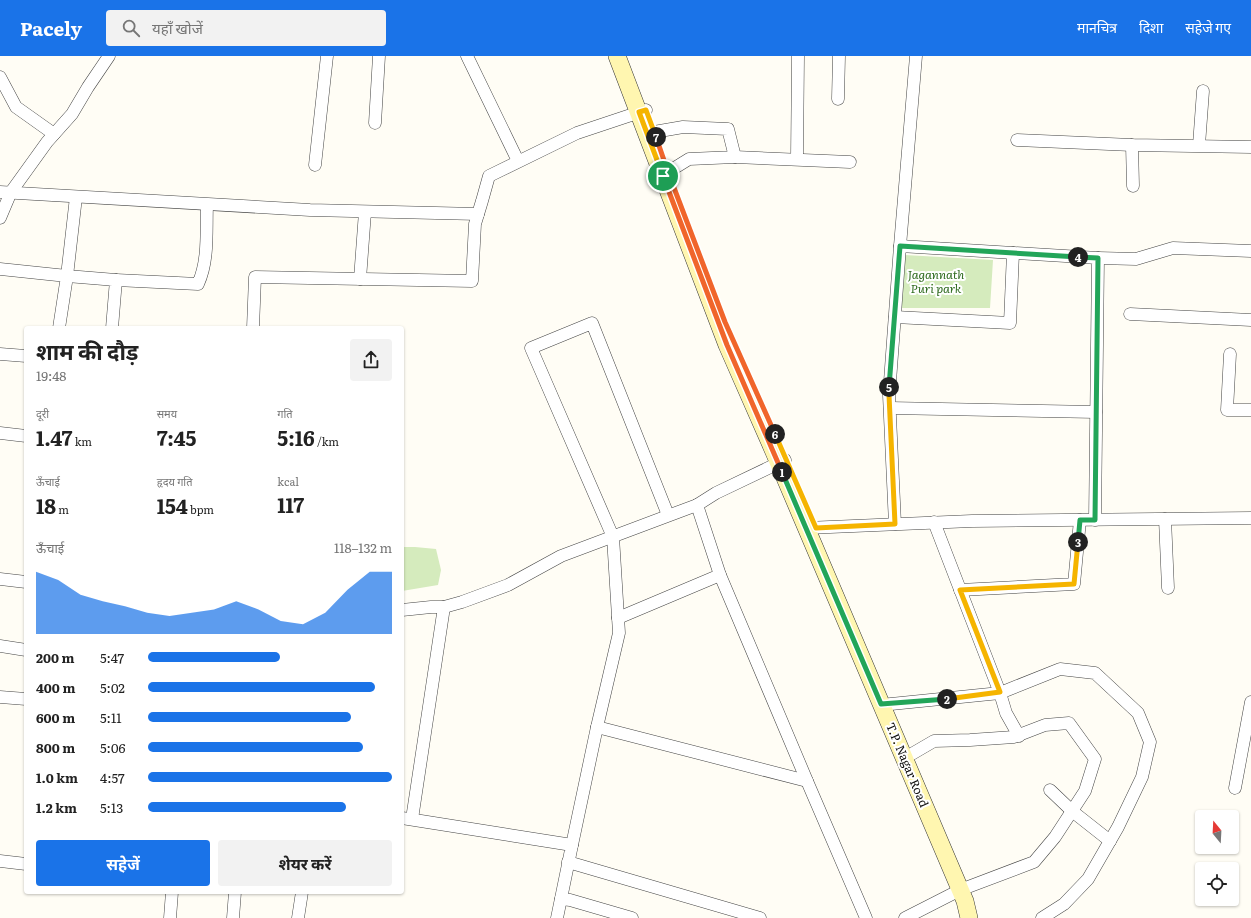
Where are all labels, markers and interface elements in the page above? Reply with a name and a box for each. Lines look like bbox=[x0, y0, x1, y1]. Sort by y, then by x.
search box bbox=[106, 10, 386, 46]
text: Pacely bbox=[20, 14, 82, 42]
text: यहाँ खोजें bbox=[152, 16, 203, 39]
icon: search bbox=[120, 17, 142, 39]
text: मानचित्र bbox=[1077, 17, 1117, 37]
text: दिशा bbox=[1139, 17, 1163, 37]
text: सहेजे गए bbox=[1185, 17, 1231, 37]
pin: 7 bbox=[646, 127, 666, 147]
text: 7 bbox=[653, 129, 659, 145]
pin bbox=[646, 159, 680, 193]
icon: arrive bbox=[652, 165, 674, 187]
pin: 4 bbox=[1068, 247, 1088, 267]
text: 4 bbox=[1075, 249, 1081, 265]
park label: Jagannath Puri park bbox=[908, 265, 964, 297]
text: शाम की दौड़ bbox=[36, 334, 138, 367]
button: share bbox=[350, 339, 392, 381]
text: 19:48 bbox=[36, 366, 67, 385]
pin: 5 bbox=[879, 377, 899, 397]
text: 5 bbox=[886, 379, 892, 395]
text: दूरी bbox=[36, 405, 49, 421]
text: समय bbox=[157, 405, 177, 421]
text: गति bbox=[277, 405, 293, 421]
text: 1.47 bbox=[36, 422, 72, 452]
text: 7:45 bbox=[157, 422, 196, 452]
text: 5:16 bbox=[277, 422, 315, 452]
pin: 6 bbox=[765, 424, 785, 444]
text: 6 bbox=[772, 426, 778, 442]
text: km bbox=[72, 433, 92, 449]
text: /km bbox=[315, 433, 339, 449]
pin: 1 bbox=[772, 462, 792, 482]
text: 1 bbox=[780, 464, 784, 480]
text: ऊँचाई bbox=[36, 473, 60, 489]
text: हृदय गति bbox=[157, 473, 192, 489]
text: kcal bbox=[277, 473, 299, 489]
text: 117 bbox=[277, 489, 304, 519]
text: 18 bbox=[36, 490, 56, 520]
text: 154 bbox=[157, 490, 188, 520]
text: m bbox=[56, 501, 69, 517]
text: bpm bbox=[188, 501, 214, 517]
pin: 3 bbox=[1068, 532, 1088, 552]
text: 3 bbox=[1075, 534, 1081, 550]
text: ऊँचाई bbox=[36, 538, 64, 557]
text: 118–132 m bbox=[334, 538, 392, 557]
text: 200 m bbox=[36, 648, 75, 667]
text: 5:47 bbox=[100, 648, 124, 667]
text: 400 m bbox=[36, 678, 75, 697]
text: 5:02 bbox=[100, 678, 125, 697]
pin: 2 bbox=[937, 689, 957, 709]
text: 2 bbox=[944, 691, 950, 707]
text: 600 m bbox=[36, 708, 75, 727]
text: 5:11 bbox=[100, 708, 122, 727]
street label: T.P. Nagar Road bbox=[882, 719, 934, 810]
text: 800 m bbox=[36, 738, 75, 757]
text: 5:06 bbox=[100, 738, 125, 757]
text: 1.0 km bbox=[36, 768, 78, 787]
text: 4:57 bbox=[100, 768, 125, 787]
text: 1.2 km bbox=[36, 798, 77, 817]
text: 5:13 bbox=[100, 798, 123, 817]
north arrow bbox=[1195, 810, 1239, 854]
map controls bbox=[1195, 810, 1239, 906]
button: सहेजें bbox=[36, 840, 210, 886]
button: शेयर करें bbox=[218, 840, 392, 886]
button: locate bbox=[1195, 862, 1239, 906]

